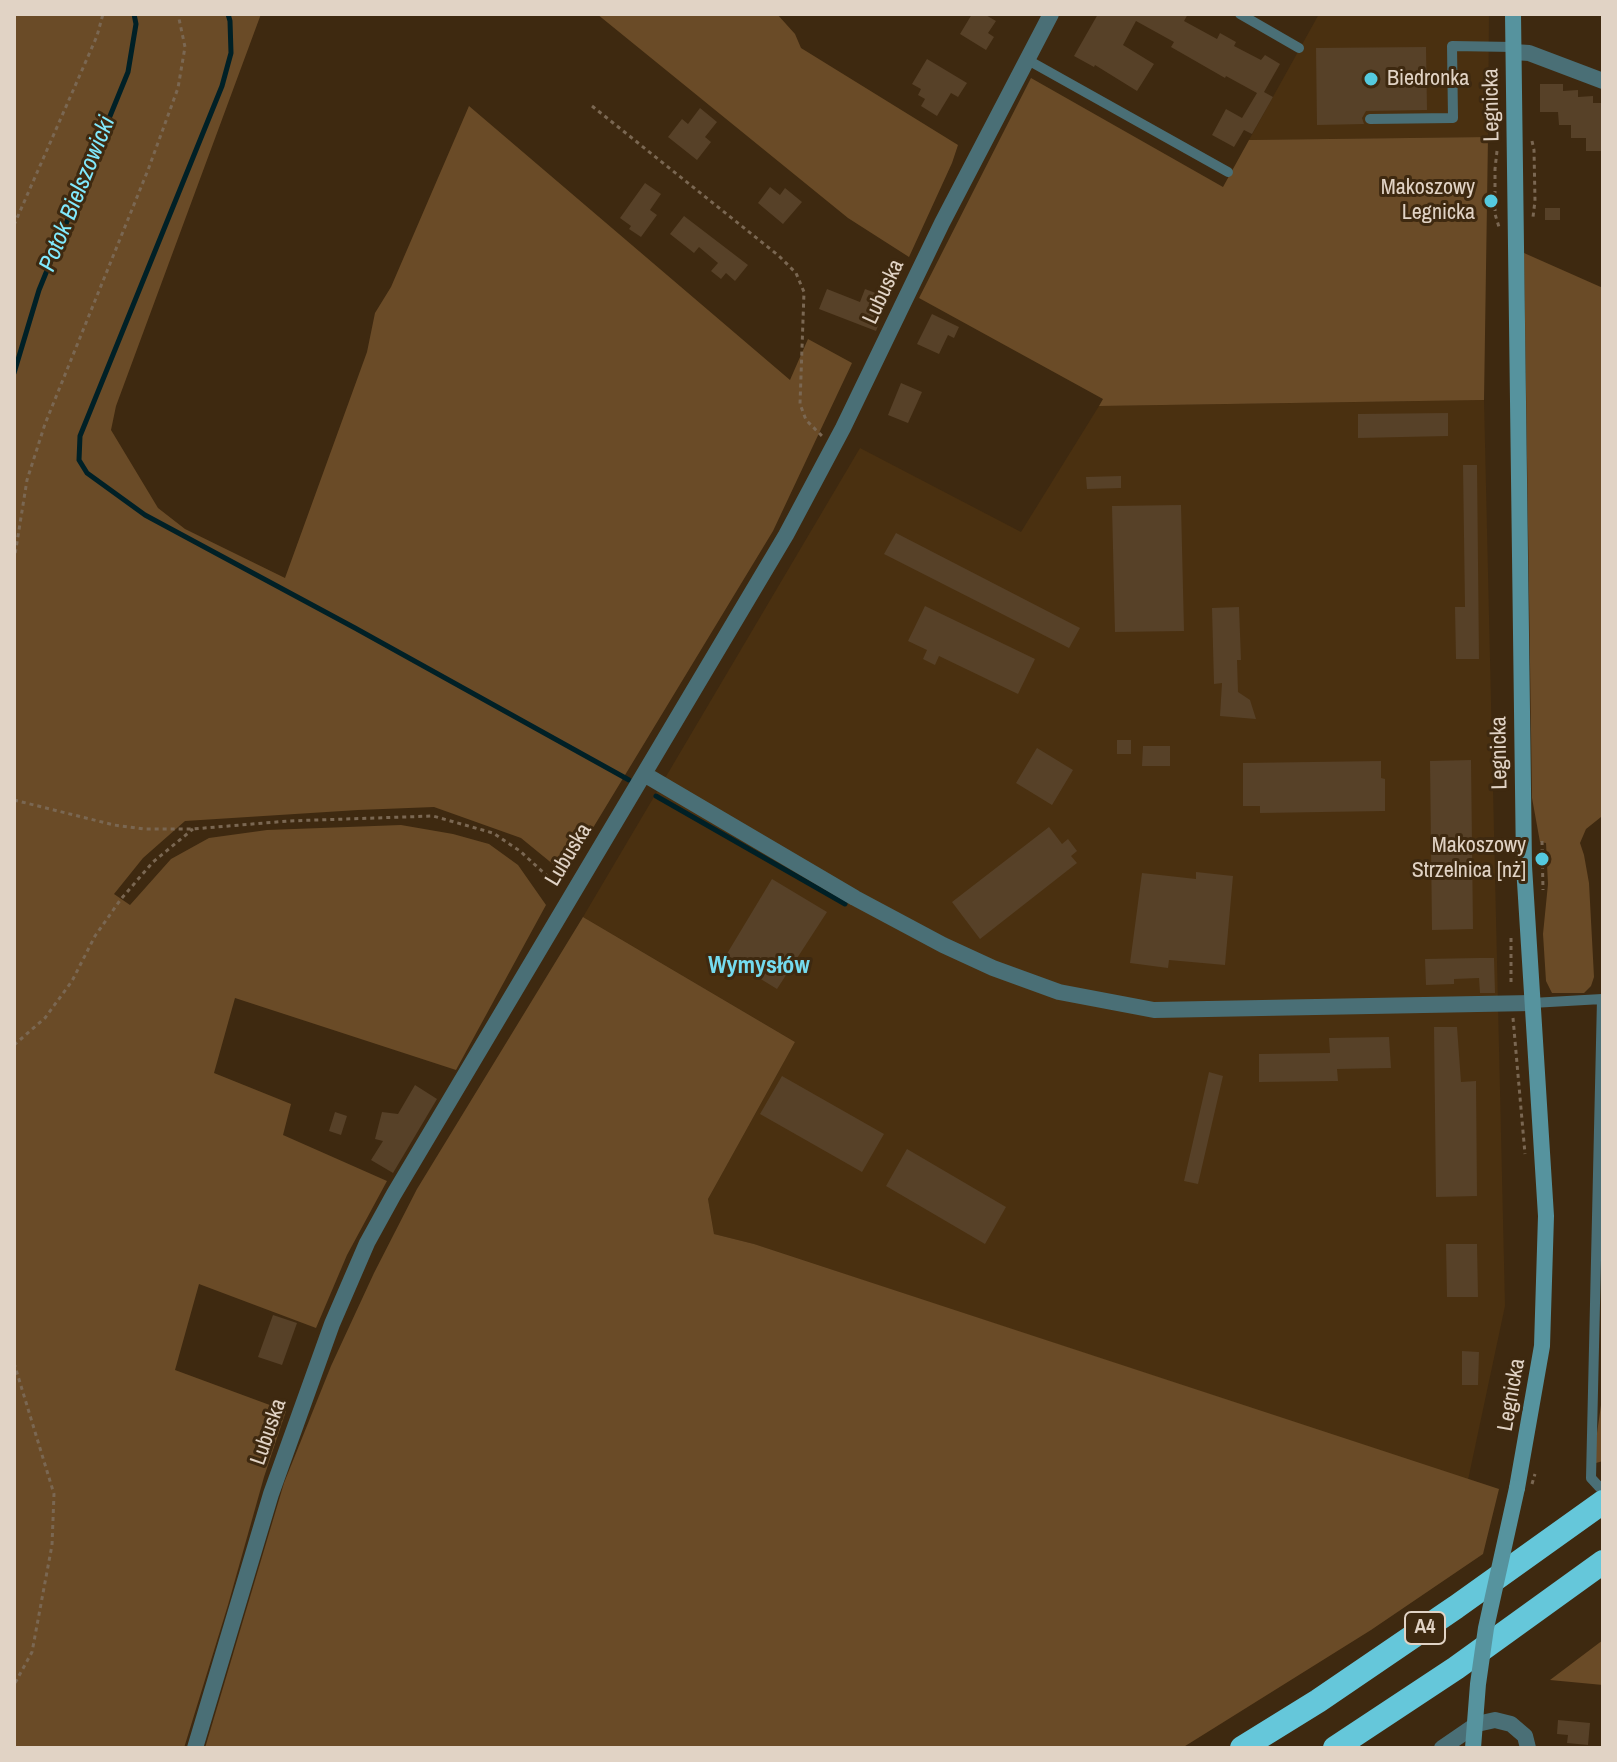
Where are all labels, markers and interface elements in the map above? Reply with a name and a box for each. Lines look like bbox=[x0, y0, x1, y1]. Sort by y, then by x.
place label: Biedronka bbox=[1387, 66, 1469, 92]
street label: Legnicka bbox=[1478, 68, 1506, 142]
marker: Biedronka bbox=[1362, 70, 1380, 88]
water label: Potok Bielszowicki bbox=[34, 112, 122, 276]
place label: Makoszowy Legnicka bbox=[1381, 175, 1475, 226]
marker: Makoszowy Legnicka bbox=[1482, 192, 1500, 210]
street label: Lubuska bbox=[858, 256, 910, 328]
street label: Legnicka bbox=[1486, 716, 1514, 790]
street label: Lubuska bbox=[540, 819, 598, 891]
place label: Makoszowy Strzelnica [nż] bbox=[1412, 833, 1526, 884]
marker: Makoszowy Strzelnica [nż] bbox=[1533, 850, 1551, 868]
district label: Wymysłów bbox=[708, 953, 810, 981]
street label: Legnicka bbox=[1493, 1357, 1531, 1433]
street label: Lubuska bbox=[245, 1395, 293, 1469]
road number: A4 bbox=[1405, 1612, 1445, 1644]

